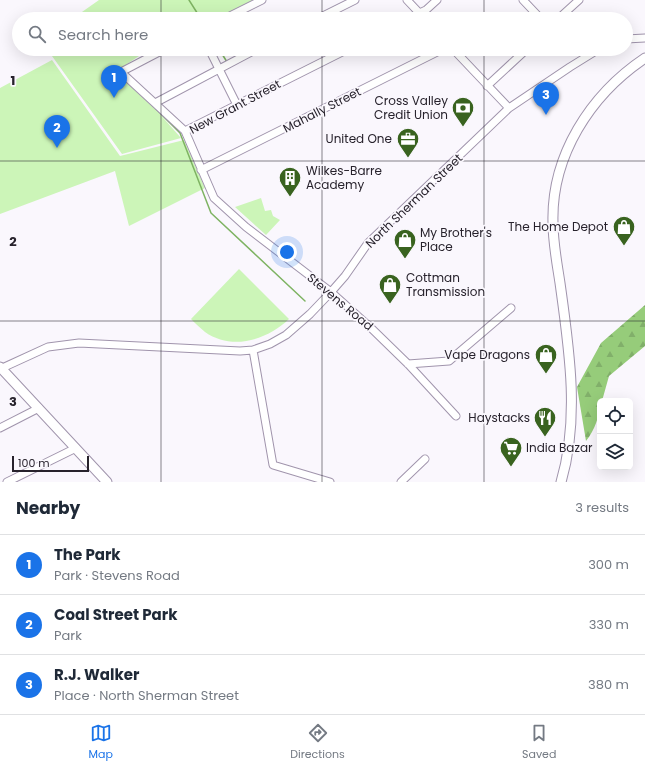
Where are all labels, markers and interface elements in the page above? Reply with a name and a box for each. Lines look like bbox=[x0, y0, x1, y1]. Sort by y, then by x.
search box bbox=[12, 12, 633, 56]
icon: search bbox=[26, 23, 48, 45]
text: Search here bbox=[58, 24, 148, 45]
pin: 1 bbox=[101, 65, 127, 98]
text: 1 bbox=[11, 71, 15, 90]
street label: New Grant Street bbox=[186, 75, 283, 138]
pin: 3 bbox=[533, 82, 559, 115]
street label: Mahally Street bbox=[280, 83, 364, 136]
place label: Cross Valley Credit Union bbox=[374, 92, 448, 123]
bank icon: Cross Valley Credit Union bbox=[450, 95, 476, 128]
pin: 2 bbox=[44, 115, 70, 148]
office icon: United One bbox=[395, 126, 421, 159]
place label: United One bbox=[326, 130, 392, 147]
street label: North Sherman Street bbox=[361, 150, 466, 252]
place label: Wilkes-Barre Academy bbox=[306, 162, 382, 193]
building icon: Wilkes-Barre Academy bbox=[277, 165, 303, 198]
shop icon: The Home Depot bbox=[611, 214, 637, 247]
place label: The Home Depot bbox=[508, 218, 608, 235]
place label: My Brother's Place bbox=[420, 224, 492, 255]
shop icon: My Brother's Place bbox=[392, 227, 418, 260]
text: 2 bbox=[9, 232, 17, 251]
your location bbox=[277, 242, 297, 262]
street label: Stevens Road bbox=[304, 269, 377, 334]
place label: Cottman Transmission bbox=[406, 269, 485, 300]
shop icon: Cottman Transmission bbox=[377, 272, 403, 305]
shop icon: Vape Dragons bbox=[533, 342, 559, 375]
place label: Vape Dragons bbox=[444, 346, 530, 363]
text: 3 bbox=[9, 392, 17, 411]
map controls bbox=[597, 398, 633, 470]
button: locate bbox=[597, 398, 633, 434]
restaurant icon: Haystacks bbox=[532, 405, 558, 438]
place label: Haystacks bbox=[468, 409, 530, 426]
button: layers bbox=[597, 434, 633, 470]
supermarket icon: India Bazar bbox=[498, 435, 524, 468]
place label: India Bazar bbox=[526, 439, 593, 456]
scale bar bbox=[12, 454, 89, 473]
text: 100 m bbox=[18, 455, 50, 471]
text: Nearby bbox=[16, 496, 80, 520]
text: 3 results bbox=[575, 498, 629, 517]
text: The Park bbox=[54, 544, 121, 565]
text: 1 bbox=[27, 555, 31, 574]
text: 300 m bbox=[588, 555, 629, 574]
text: Park · Stevens Road bbox=[54, 566, 180, 585]
text: Coal Street Park bbox=[54, 604, 178, 625]
text: 2 bbox=[25, 615, 33, 634]
text: 330 m bbox=[589, 615, 629, 634]
text: Park bbox=[54, 626, 82, 645]
text: R.J. Walker bbox=[54, 664, 139, 685]
text: 3 bbox=[25, 675, 33, 694]
text: 380 m bbox=[588, 675, 629, 694]
text: Place · North Sherman Street bbox=[54, 686, 239, 705]
tab: Map bbox=[89, 722, 113, 763]
tab: Directions bbox=[290, 722, 345, 763]
tab: Saved bbox=[522, 722, 556, 763]

